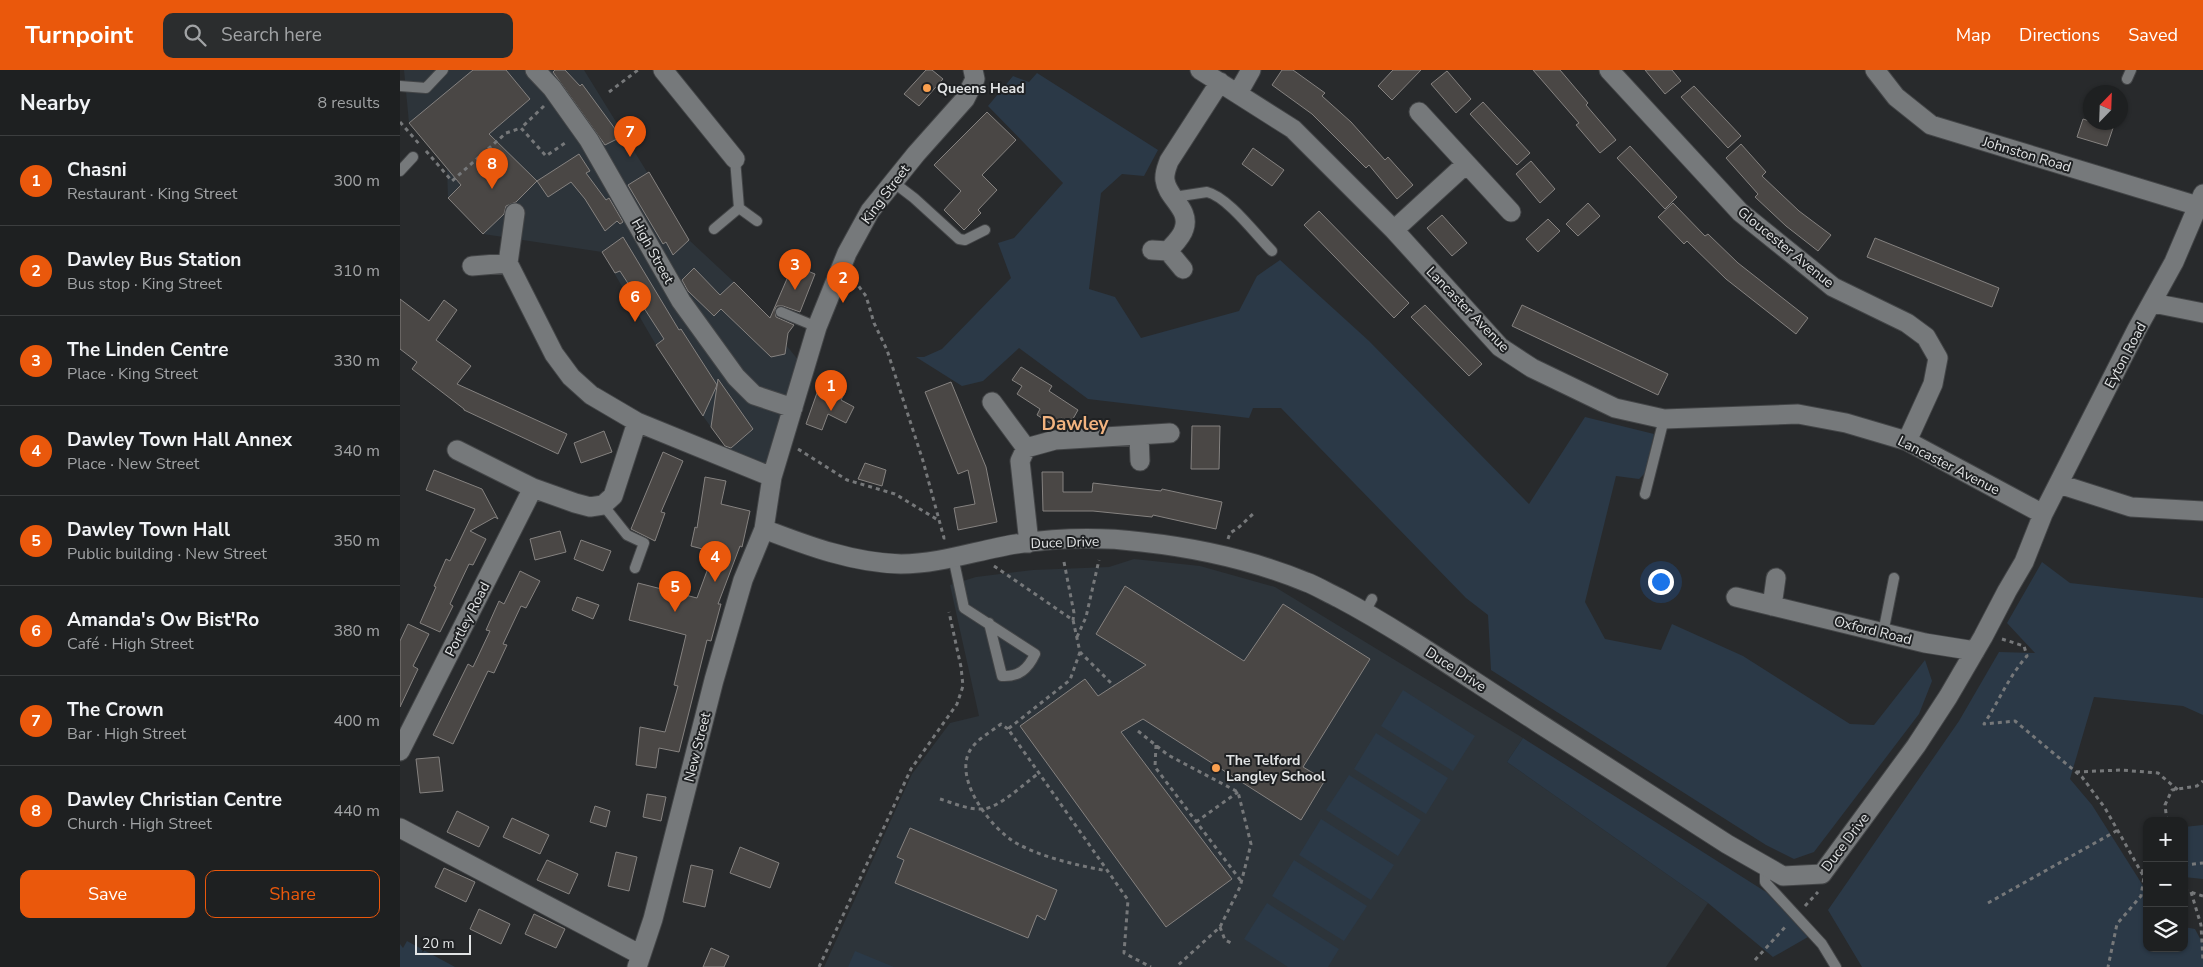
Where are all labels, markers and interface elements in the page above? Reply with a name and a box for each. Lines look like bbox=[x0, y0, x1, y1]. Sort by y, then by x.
search box bbox=[163, 13, 513, 58]
text: Turnpoint bbox=[25, 19, 133, 51]
icon: search bbox=[181, 21, 209, 49]
text: Search here bbox=[221, 22, 322, 48]
text: Map bbox=[1956, 23, 1991, 47]
text: Directions bbox=[2019, 23, 2100, 47]
text: Saved bbox=[2128, 23, 2178, 47]
place label: Queens Head bbox=[937, 79, 1025, 98]
marker: Queens Head bbox=[921, 82, 933, 94]
north arrow bbox=[2083, 85, 2128, 130]
text: Nearby bbox=[20, 89, 90, 117]
text: 8 results bbox=[318, 92, 380, 114]
pin: 7 bbox=[614, 116, 646, 157]
street label: Johnston Road bbox=[1979, 132, 2073, 177]
pin: 8 bbox=[476, 148, 508, 189]
text: Chasni bbox=[67, 157, 127, 183]
street label: King Street bbox=[857, 161, 914, 228]
text: 1 bbox=[31, 170, 41, 192]
text: 300 m bbox=[333, 170, 380, 192]
text: Restaurant · King Street bbox=[67, 183, 237, 205]
street label: Gloucester Avenue bbox=[1734, 203, 1838, 292]
street label: High Street bbox=[627, 215, 678, 287]
text: Dawley Bus Station bbox=[67, 247, 241, 273]
pin: 3 bbox=[779, 249, 811, 290]
text: 2 bbox=[31, 260, 41, 282]
text: 310 m bbox=[333, 260, 380, 282]
pin: 2 bbox=[827, 262, 859, 303]
street label: Lancaster Avenue bbox=[1422, 262, 1513, 356]
text: Bus stop · King Street bbox=[67, 273, 222, 295]
pin: 6 bbox=[619, 281, 651, 322]
street label: Eyton Road bbox=[2100, 319, 2151, 392]
text: The Linden Centre bbox=[67, 337, 228, 363]
text: 3 bbox=[31, 350, 41, 372]
text: 330 m bbox=[333, 350, 380, 372]
text: Place · King Street bbox=[67, 363, 198, 385]
pin: 1 bbox=[815, 370, 847, 411]
district label: Dawley bbox=[1041, 411, 1110, 437]
text: Dawley Town Hall Annex bbox=[67, 427, 292, 453]
street label: Lancaster Avenue bbox=[1895, 432, 2003, 499]
text: 4 bbox=[31, 440, 41, 462]
text: 340 m bbox=[333, 440, 380, 462]
text: Place · New Street bbox=[67, 453, 199, 475]
text: Dawley Town Hall bbox=[67, 517, 230, 543]
text: 5 bbox=[31, 530, 41, 552]
text: 350 m bbox=[333, 530, 380, 552]
street label: Duce Drive bbox=[1030, 532, 1100, 553]
pin: 4 bbox=[699, 541, 731, 582]
text: Public building · New Street bbox=[67, 543, 267, 565]
your location bbox=[1648, 569, 1674, 595]
pin: 5 bbox=[659, 571, 691, 612]
street label: Portley Road bbox=[440, 579, 494, 660]
text: Amanda's Ow Bist'Ro bbox=[67, 607, 259, 633]
street label: Oxford Road bbox=[1832, 612, 1914, 649]
text: 6 bbox=[31, 620, 41, 642]
text: 380 m bbox=[333, 620, 380, 642]
text: Café · High Street bbox=[67, 633, 194, 655]
street label: Duce Drive bbox=[1422, 643, 1490, 696]
text: The Crown bbox=[67, 697, 164, 723]
text: 7 bbox=[31, 710, 41, 732]
text: 400 m bbox=[333, 710, 380, 732]
street label: New Street bbox=[680, 710, 715, 784]
text: Bar · High Street bbox=[67, 723, 186, 745]
place label: The Telford Langley School bbox=[1226, 751, 1326, 786]
marker: The Telford Langley School bbox=[1210, 762, 1222, 774]
text: Dawley Christian Centre bbox=[67, 787, 282, 813]
text: 8 bbox=[31, 800, 41, 822]
text: 440 m bbox=[333, 800, 380, 822]
street label: Duce Drive bbox=[1817, 809, 1874, 876]
text: Church · High Street bbox=[67, 813, 212, 835]
map controls bbox=[2143, 817, 2188, 952]
button: + bbox=[2143, 817, 2188, 862]
button: − bbox=[2143, 862, 2188, 907]
button: Save bbox=[20, 870, 195, 918]
button: Share bbox=[205, 870, 380, 918]
button: layers bbox=[2143, 907, 2188, 952]
scale bar bbox=[415, 932, 471, 955]
text: 20 m bbox=[422, 934, 454, 953]

